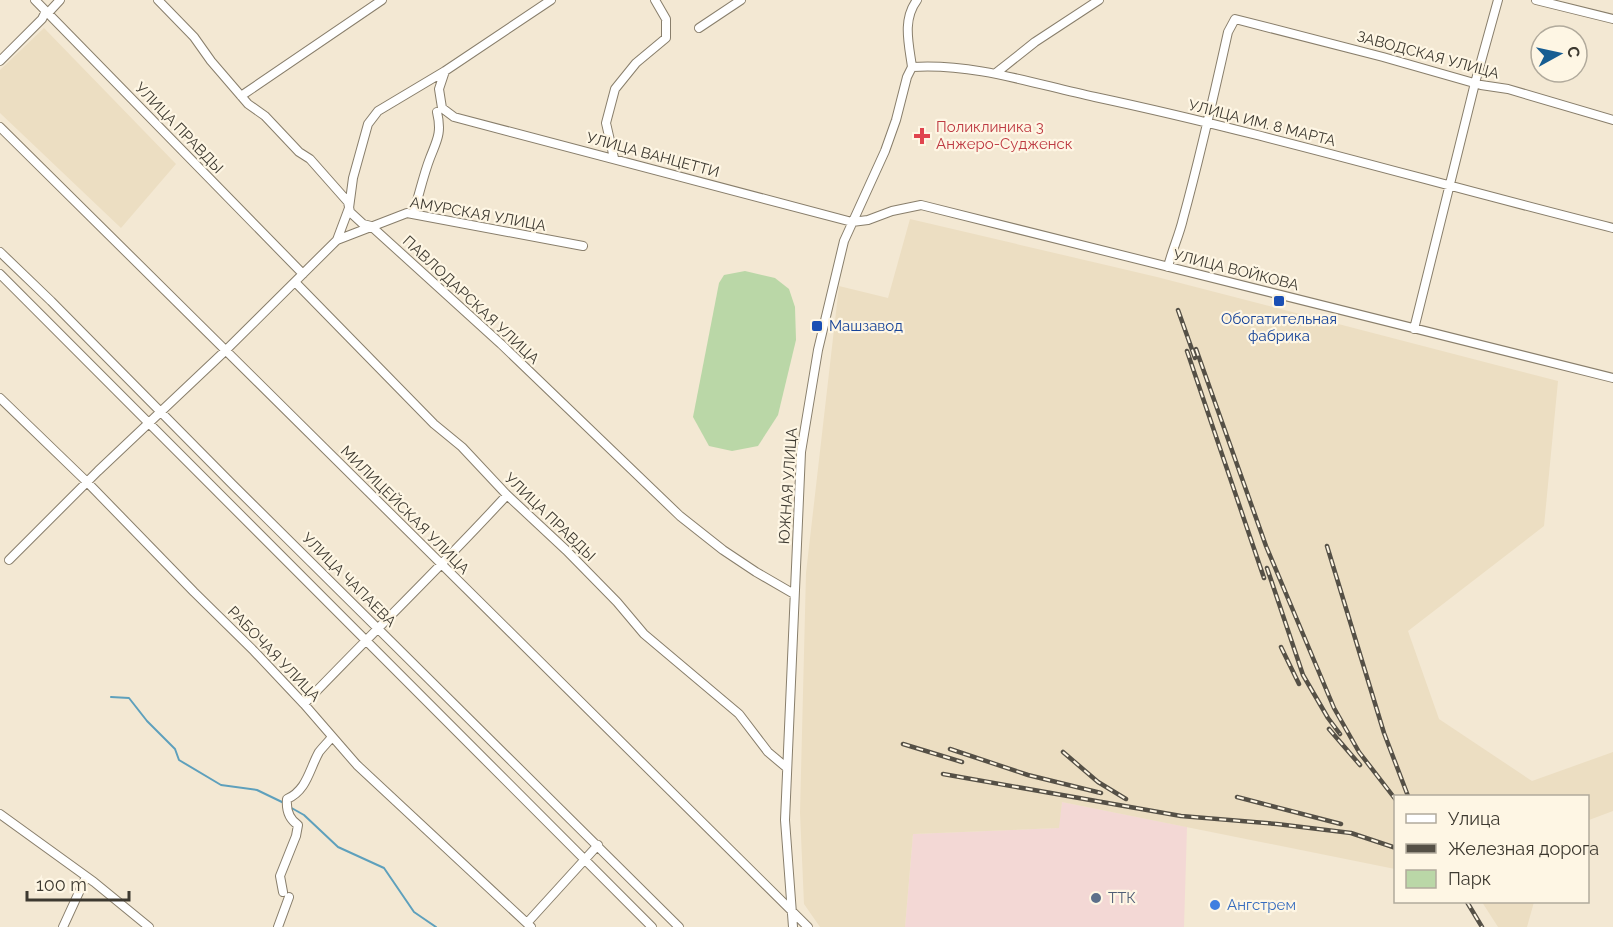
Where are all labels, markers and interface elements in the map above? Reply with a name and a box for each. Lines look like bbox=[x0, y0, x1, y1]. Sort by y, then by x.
north arrow bbox=[1529, 24, 1589, 84]
street label: ЗАВОДСКАЯ УЛИЦА bbox=[1355, 27, 1501, 83]
text: С bbox=[1563, 45, 1584, 59]
street label: УЛИЦА ПРАВДЫ bbox=[131, 79, 227, 177]
street label: УЛИЦА ИМ. 8 МАРТА bbox=[1187, 96, 1337, 150]
place label: Поликлиника 3 Анжеро-Судженск bbox=[936, 118, 1073, 153]
marker: Поликлиника 3 Анжеро-Судженск bbox=[913, 127, 931, 145]
street label: УЛИЦА ВАНЦЕТТИ bbox=[585, 129, 721, 181]
street label: АМУРСКАЯ УЛИЦА bbox=[409, 193, 547, 235]
street label: ПАВЛОДАРСКАЯ УЛИЦА bbox=[399, 232, 543, 368]
street label: УЛИЦА ВОЙКОВА bbox=[1171, 246, 1301, 294]
marker: Обогатительная фабрика bbox=[1272, 294, 1286, 308]
place label: Обогатительная фабрика bbox=[1221, 310, 1337, 345]
place label: Машзавод bbox=[829, 317, 903, 335]
marker: Машзавод bbox=[810, 319, 824, 333]
street label: ЮЖНАЯ УЛИЦА bbox=[775, 427, 801, 545]
street label: МИЛИЦЕЙСКАЯ УЛИЦА bbox=[337, 442, 473, 578]
street label: УЛИЦА ПРАВДЫ bbox=[501, 469, 599, 565]
street label: УЛИЦА ЧАПАЕВА bbox=[298, 529, 400, 631]
street label: РАБОЧАЯ УЛИЦА bbox=[224, 603, 324, 705]
legend bbox=[1394, 795, 1589, 903]
text: Улица bbox=[1448, 808, 1500, 829]
text: Железная дорога bbox=[1448, 838, 1599, 859]
scale bar bbox=[27, 864, 129, 902]
text: Парк bbox=[1448, 868, 1491, 889]
text: 100 m bbox=[36, 874, 87, 895]
place label: ТТК bbox=[1108, 889, 1136, 907]
marker: ТТК bbox=[1089, 891, 1103, 905]
place label: Ангстрем bbox=[1227, 896, 1296, 914]
marker: Ангстрем bbox=[1208, 898, 1222, 912]

